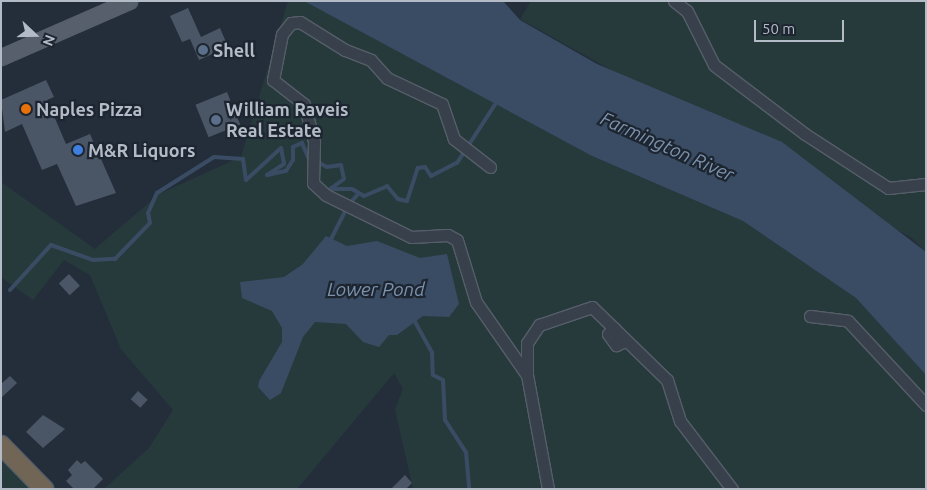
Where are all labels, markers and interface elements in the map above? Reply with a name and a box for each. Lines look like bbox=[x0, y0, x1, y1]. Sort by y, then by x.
north arrow bbox=[10, 10, 60, 60]
scale bar bbox=[757, 10, 847, 42]
text: 50 m bbox=[762, 20, 795, 37]
text: N bbox=[40, 33, 58, 48]
place label: Shell bbox=[213, 39, 255, 61]
marker: Shell bbox=[197, 44, 209, 56]
place label: Naples Pizza bbox=[36, 98, 142, 120]
place label: William Raveis Real Estate bbox=[226, 99, 348, 142]
marker: Naples Pizza bbox=[20, 103, 32, 115]
water label: Farmington River bbox=[597, 107, 737, 187]
marker: William Raveis Real Estate bbox=[210, 114, 222, 126]
place label: M&R Liquors bbox=[88, 139, 195, 161]
marker: M&R Liquors bbox=[72, 144, 84, 156]
water label: Lower Pond bbox=[327, 279, 425, 301]

